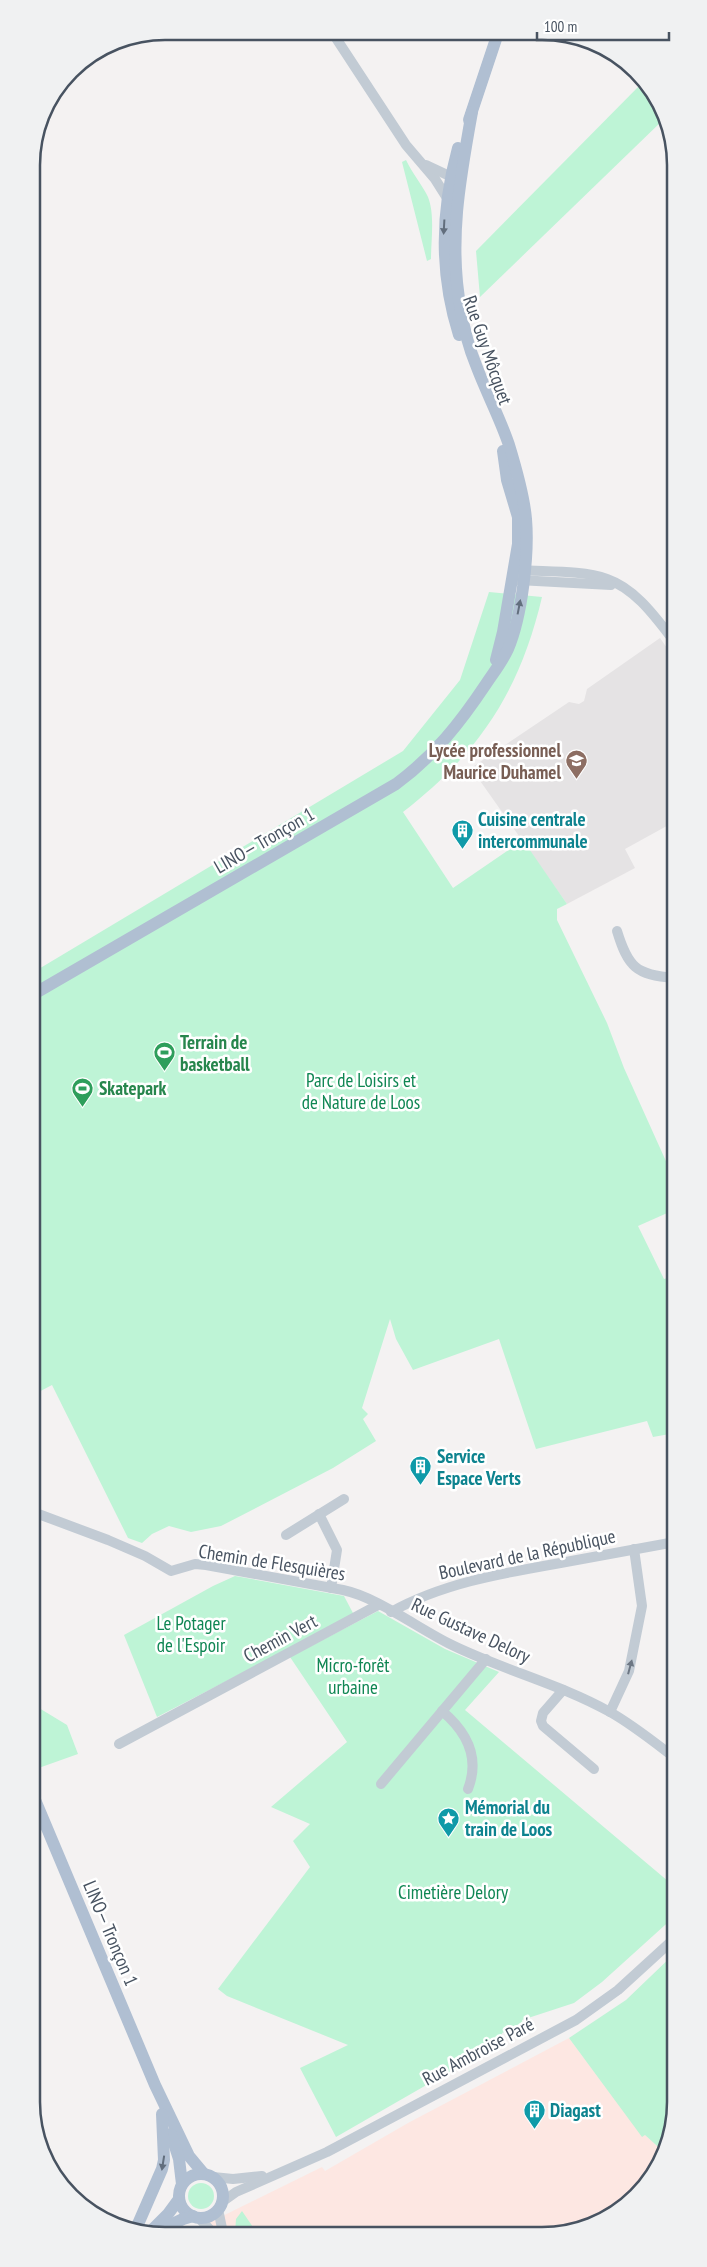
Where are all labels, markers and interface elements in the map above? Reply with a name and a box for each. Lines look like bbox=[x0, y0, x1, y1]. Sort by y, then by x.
scale bar bbox=[537, 10, 670, 42]
text: 100 m bbox=[544, 17, 577, 36]
one-way arrow bbox=[440, 219, 448, 235]
street label: Rue Guy Môcquet bbox=[458, 292, 518, 408]
one-way arrow bbox=[515, 598, 523, 614]
place label: Lycée professionnel Maurice Duhamel bbox=[429, 738, 561, 784]
school or university icon: Lycée professionnel Maurice Duhamel bbox=[565, 749, 589, 780]
street label: LINO— Tronçon 1 bbox=[209, 802, 319, 878]
place label: Cuisine centrale intercommunale bbox=[478, 807, 588, 853]
building icon: Cuisine centrale intercommunale bbox=[450, 818, 474, 849]
place label: Terrain de basketball bbox=[180, 1030, 250, 1076]
sports icon: Terrain de basketball bbox=[152, 1041, 176, 1072]
park label: Parc de Loisirs et de Nature de Loos bbox=[302, 1068, 420, 1114]
sports icon: Skatepark bbox=[71, 1076, 95, 1107]
place label: Skatepark bbox=[99, 1076, 167, 1100]
place label: Service Espace Verts bbox=[437, 1444, 521, 1490]
building icon: Service Espace Verts bbox=[409, 1455, 433, 1486]
street label: Boulevard de la République bbox=[437, 1524, 618, 1584]
street label: Chemin de Flesquières bbox=[197, 1539, 347, 1585]
street label: Rue Gustave Delory bbox=[408, 1592, 535, 1668]
street label: Chemin Vert bbox=[239, 1608, 322, 1667]
park label: Le Potager de l'Espoir bbox=[156, 1611, 226, 1657]
park label: Micro-forêt urbaine bbox=[316, 1653, 390, 1699]
one-way arrow bbox=[626, 1660, 634, 1675]
place label: Mémorial du train de Loos bbox=[465, 1795, 553, 1841]
place icon: Mémorial du train de Loos bbox=[437, 1806, 461, 1837]
street label: LINO— Tronçon 1 bbox=[78, 1877, 144, 1989]
park label: Cimetière Delory bbox=[398, 1880, 509, 1904]
street label: Rue Ambroise Paré bbox=[418, 2011, 538, 2090]
building icon: Diagast bbox=[522, 2098, 546, 2129]
place label: Diagast bbox=[550, 2098, 601, 2122]
one-way arrow bbox=[158, 2155, 166, 2171]

